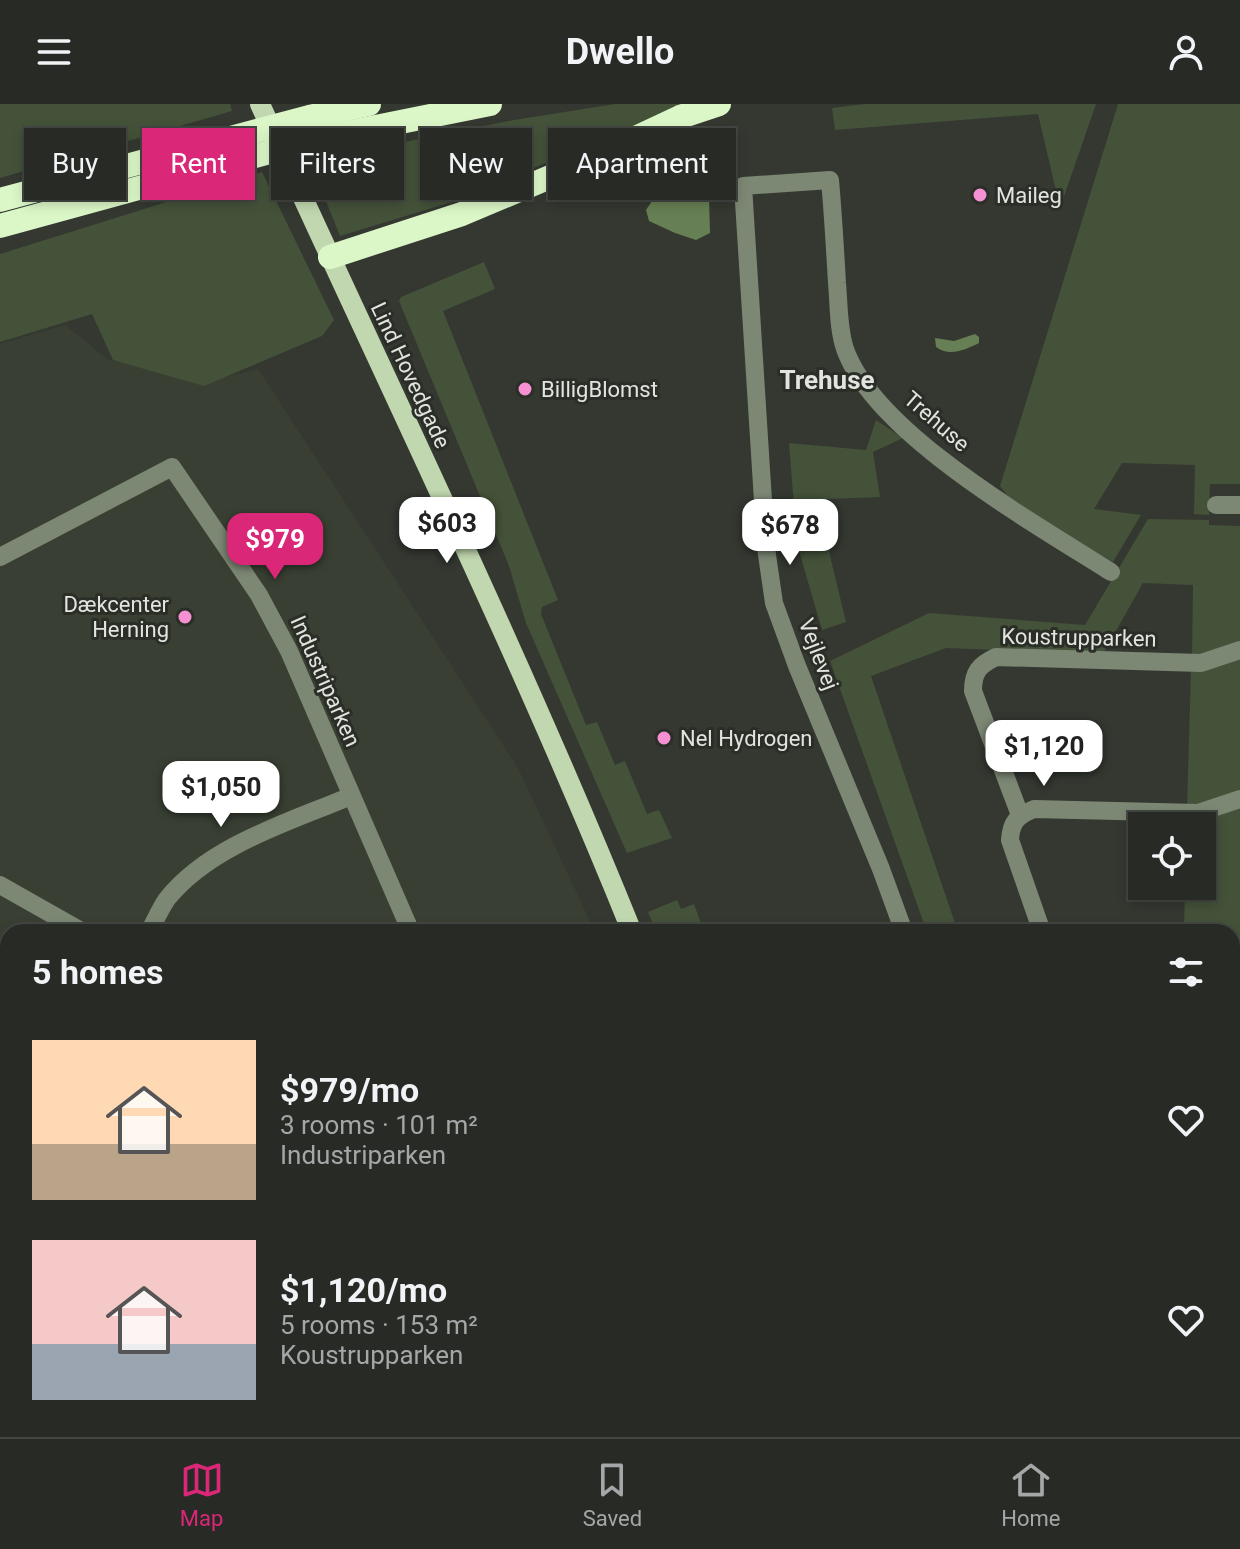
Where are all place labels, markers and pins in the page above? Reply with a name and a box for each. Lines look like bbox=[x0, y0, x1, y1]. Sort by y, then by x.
place label: Maileg bbox=[996, 183, 1062, 208]
marker: Maileg bbox=[971, 186, 989, 204]
place label: BilligBlomst bbox=[541, 377, 658, 402]
marker: BilligBlomst bbox=[516, 380, 534, 398]
pin: $603 bbox=[400, 497, 494, 565]
pin: $678 bbox=[743, 499, 837, 567]
pin: $979 bbox=[228, 513, 322, 581]
place label: Dækcenter Herning bbox=[63, 592, 170, 642]
marker: Dækcenter Herning bbox=[176, 608, 194, 626]
pin: $1,120 bbox=[979, 720, 1109, 788]
place label: Nel Hydrogen bbox=[680, 726, 813, 751]
marker: Nel Hydrogen bbox=[655, 729, 673, 747]
pin: $1,050 bbox=[156, 761, 286, 829]

